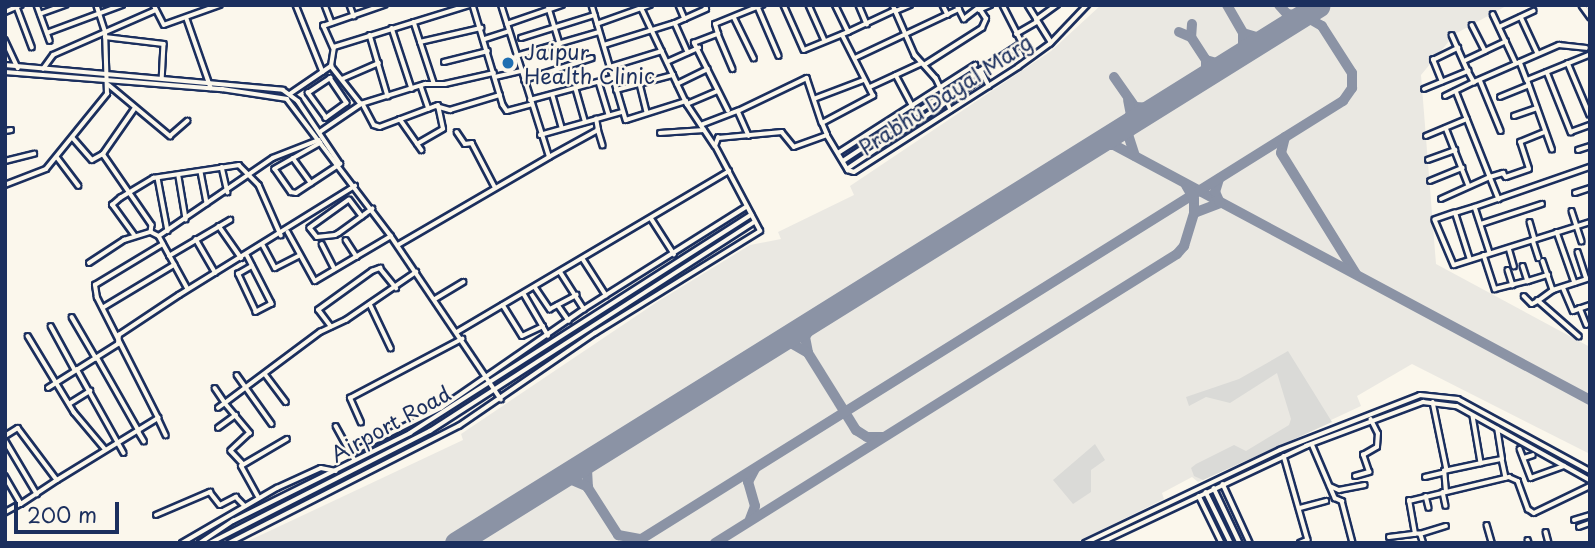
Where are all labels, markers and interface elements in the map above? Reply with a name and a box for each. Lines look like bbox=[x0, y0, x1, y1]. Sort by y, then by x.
street label: Prabhu Dayal Marg bbox=[854, 29, 1036, 159]
place label: Jaipur Health Clinic bbox=[524, 38, 656, 88]
marker: Jaipur Health Clinic bbox=[498, 53, 518, 73]
street label: Airport Road bbox=[326, 380, 454, 466]
scale bar bbox=[18, 489, 122, 532]
text: 200 m bbox=[27, 498, 97, 530]

